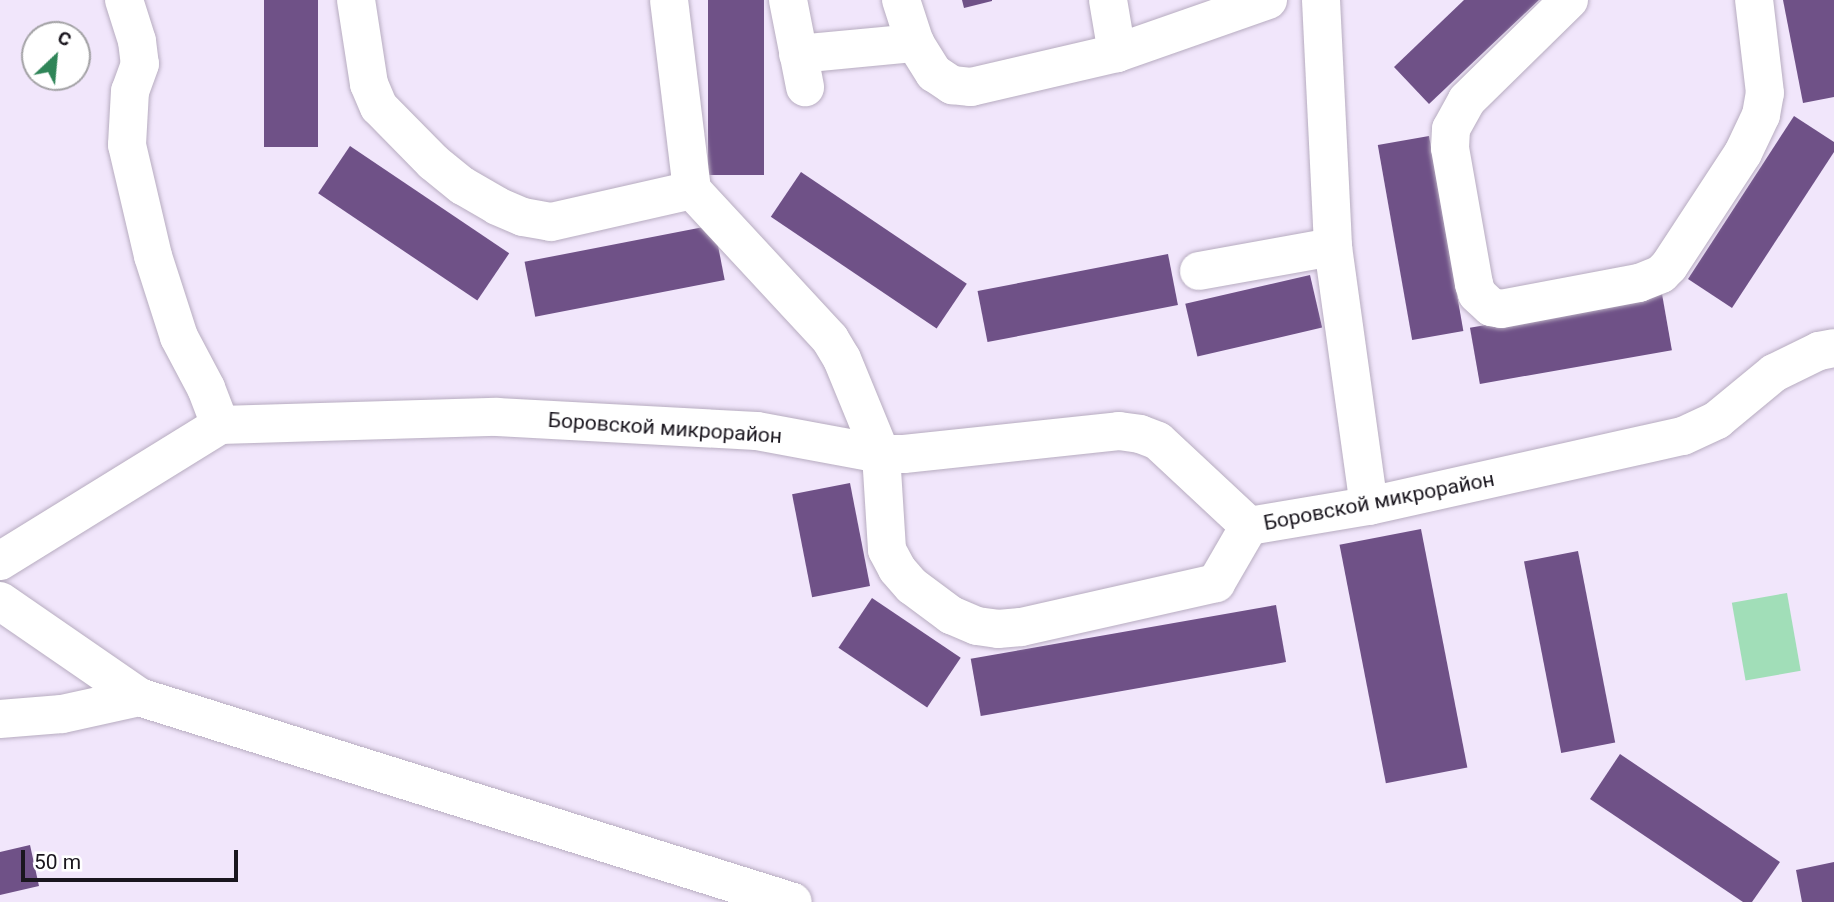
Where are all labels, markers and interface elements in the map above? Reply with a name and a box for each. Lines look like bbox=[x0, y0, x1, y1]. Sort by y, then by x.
north arrow bbox=[21, 21, 91, 91]
text: С bbox=[54, 25, 75, 52]
street label: Боровской микрорайон bbox=[547, 407, 783, 449]
street label: Боровской микрорайон bbox=[1261, 466, 1497, 536]
scale bar bbox=[24, 836, 242, 880]
text: 50 m bbox=[34, 850, 81, 874]

